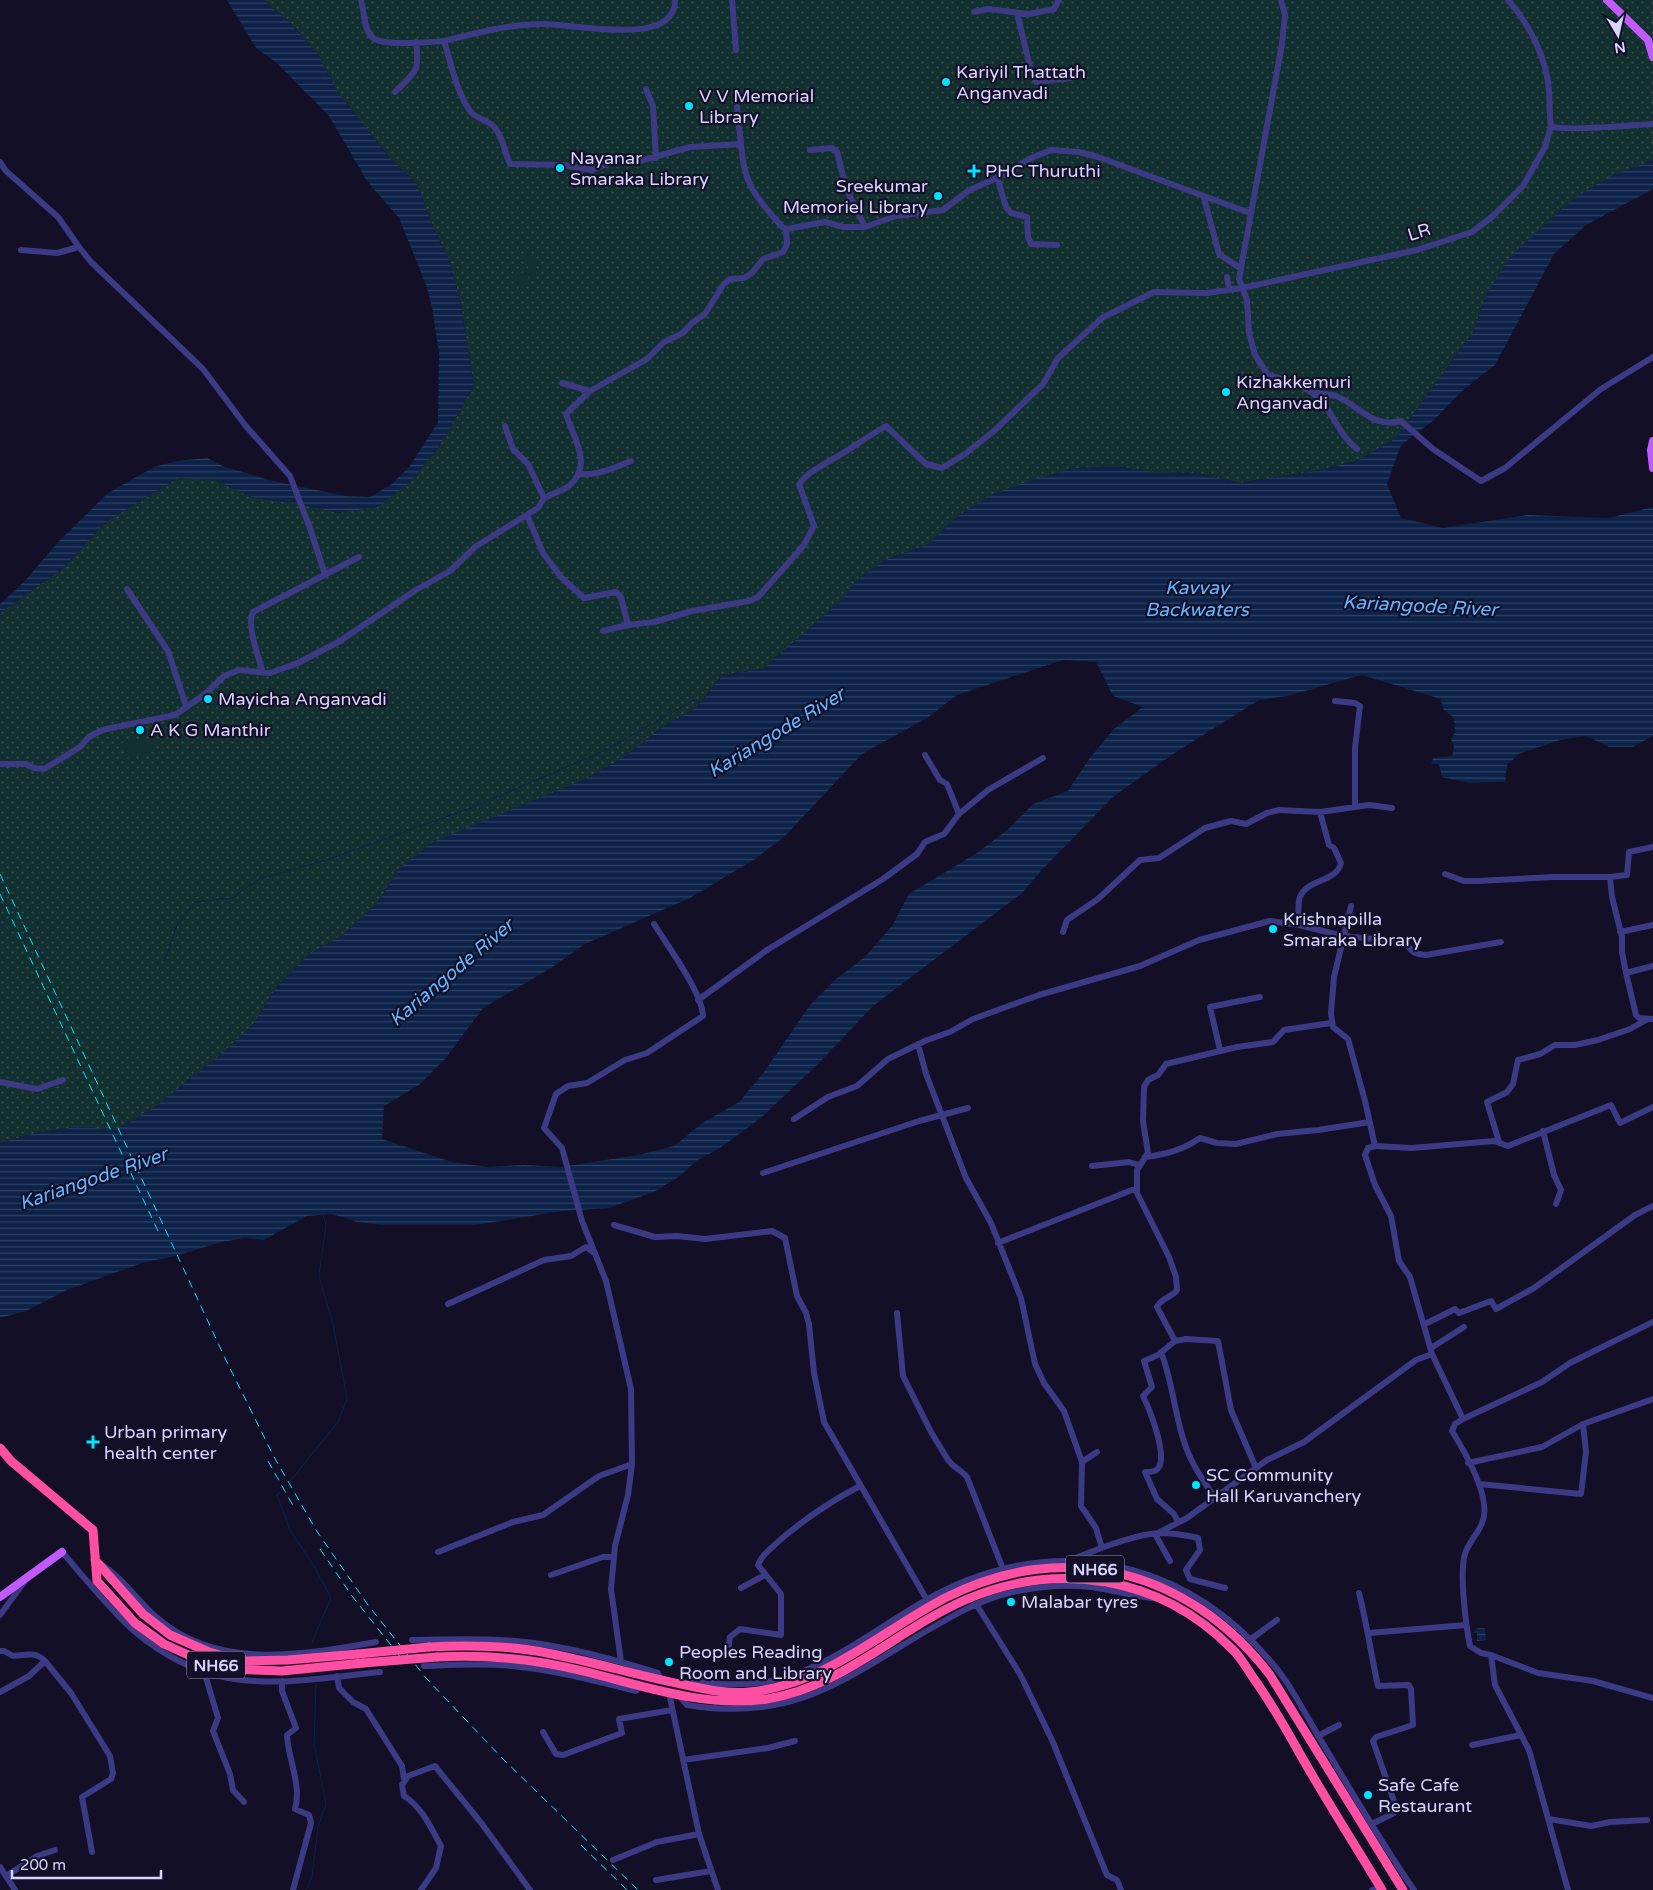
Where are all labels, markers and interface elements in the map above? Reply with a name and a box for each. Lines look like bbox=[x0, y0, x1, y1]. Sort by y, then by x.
north arrow bbox=[1593, 10, 1643, 60]
text: N bbox=[1613, 38, 1627, 57]
place label: Kariyil Thattath Anganvadi bbox=[956, 61, 1086, 104]
marker: Kariyil Thattath Anganvadi bbox=[940, 76, 952, 88]
place label: V V Memorial Library bbox=[699, 85, 814, 128]
marker: V V Memorial Library bbox=[683, 100, 695, 112]
place label: Nayanar Smaraka Library bbox=[570, 147, 709, 190]
place label: PHC Thuruthi bbox=[985, 160, 1101, 182]
marker: Nayanar Smaraka Library bbox=[554, 162, 566, 174]
marker: PHC Thuruthi bbox=[967, 164, 981, 178]
place label: Sreekumar Memoriel Library bbox=[783, 175, 928, 218]
marker: Sreekumar Memoriel Library bbox=[932, 190, 944, 202]
street label: LR bbox=[1405, 218, 1433, 246]
place label: Kizhakkemuri Anganvadi bbox=[1236, 371, 1351, 414]
marker: Kizhakkemuri Anganvadi bbox=[1220, 386, 1232, 398]
water label: Kavvay Backwaters bbox=[1145, 577, 1251, 621]
water label: Kariangode River bbox=[1342, 591, 1501, 621]
water label: Kariangode River bbox=[704, 682, 851, 782]
place label: Mayicha Anganvadi bbox=[218, 688, 387, 710]
marker: Mayicha Anganvadi bbox=[202, 693, 214, 705]
place label: A K G Manthir bbox=[150, 719, 271, 741]
marker: A K G Manthir bbox=[134, 724, 146, 736]
place label: Krishnapilla Smaraka Library bbox=[1283, 908, 1422, 951]
water label: Kariangode River bbox=[385, 913, 520, 1031]
marker: Krishnapilla Smaraka Library bbox=[1267, 923, 1279, 935]
water label: Kariangode River bbox=[16, 1142, 173, 1215]
place label: Urban primary health center bbox=[104, 1421, 228, 1464]
marker: Urban primary health center bbox=[86, 1435, 100, 1449]
place label: SC Community Hall Karuvanchery bbox=[1206, 1464, 1362, 1507]
marker: SC Community Hall Karuvanchery bbox=[1190, 1479, 1202, 1491]
road number: NH66 bbox=[1066, 1556, 1124, 1582]
place label: Malabar tyres bbox=[1021, 1591, 1138, 1613]
marker: Malabar tyres bbox=[1005, 1596, 1017, 1608]
place label: Peoples Reading Room and Library bbox=[679, 1641, 832, 1684]
road number: NH66 bbox=[187, 1652, 245, 1678]
marker: Peoples Reading Room and Library bbox=[663, 1656, 675, 1668]
place label: Safe Cafe Restaurant bbox=[1378, 1774, 1472, 1817]
marker: Safe Cafe Restaurant bbox=[1362, 1789, 1374, 1801]
scale bar bbox=[12, 1848, 161, 1880]
text: 200 m bbox=[20, 1856, 66, 1874]

